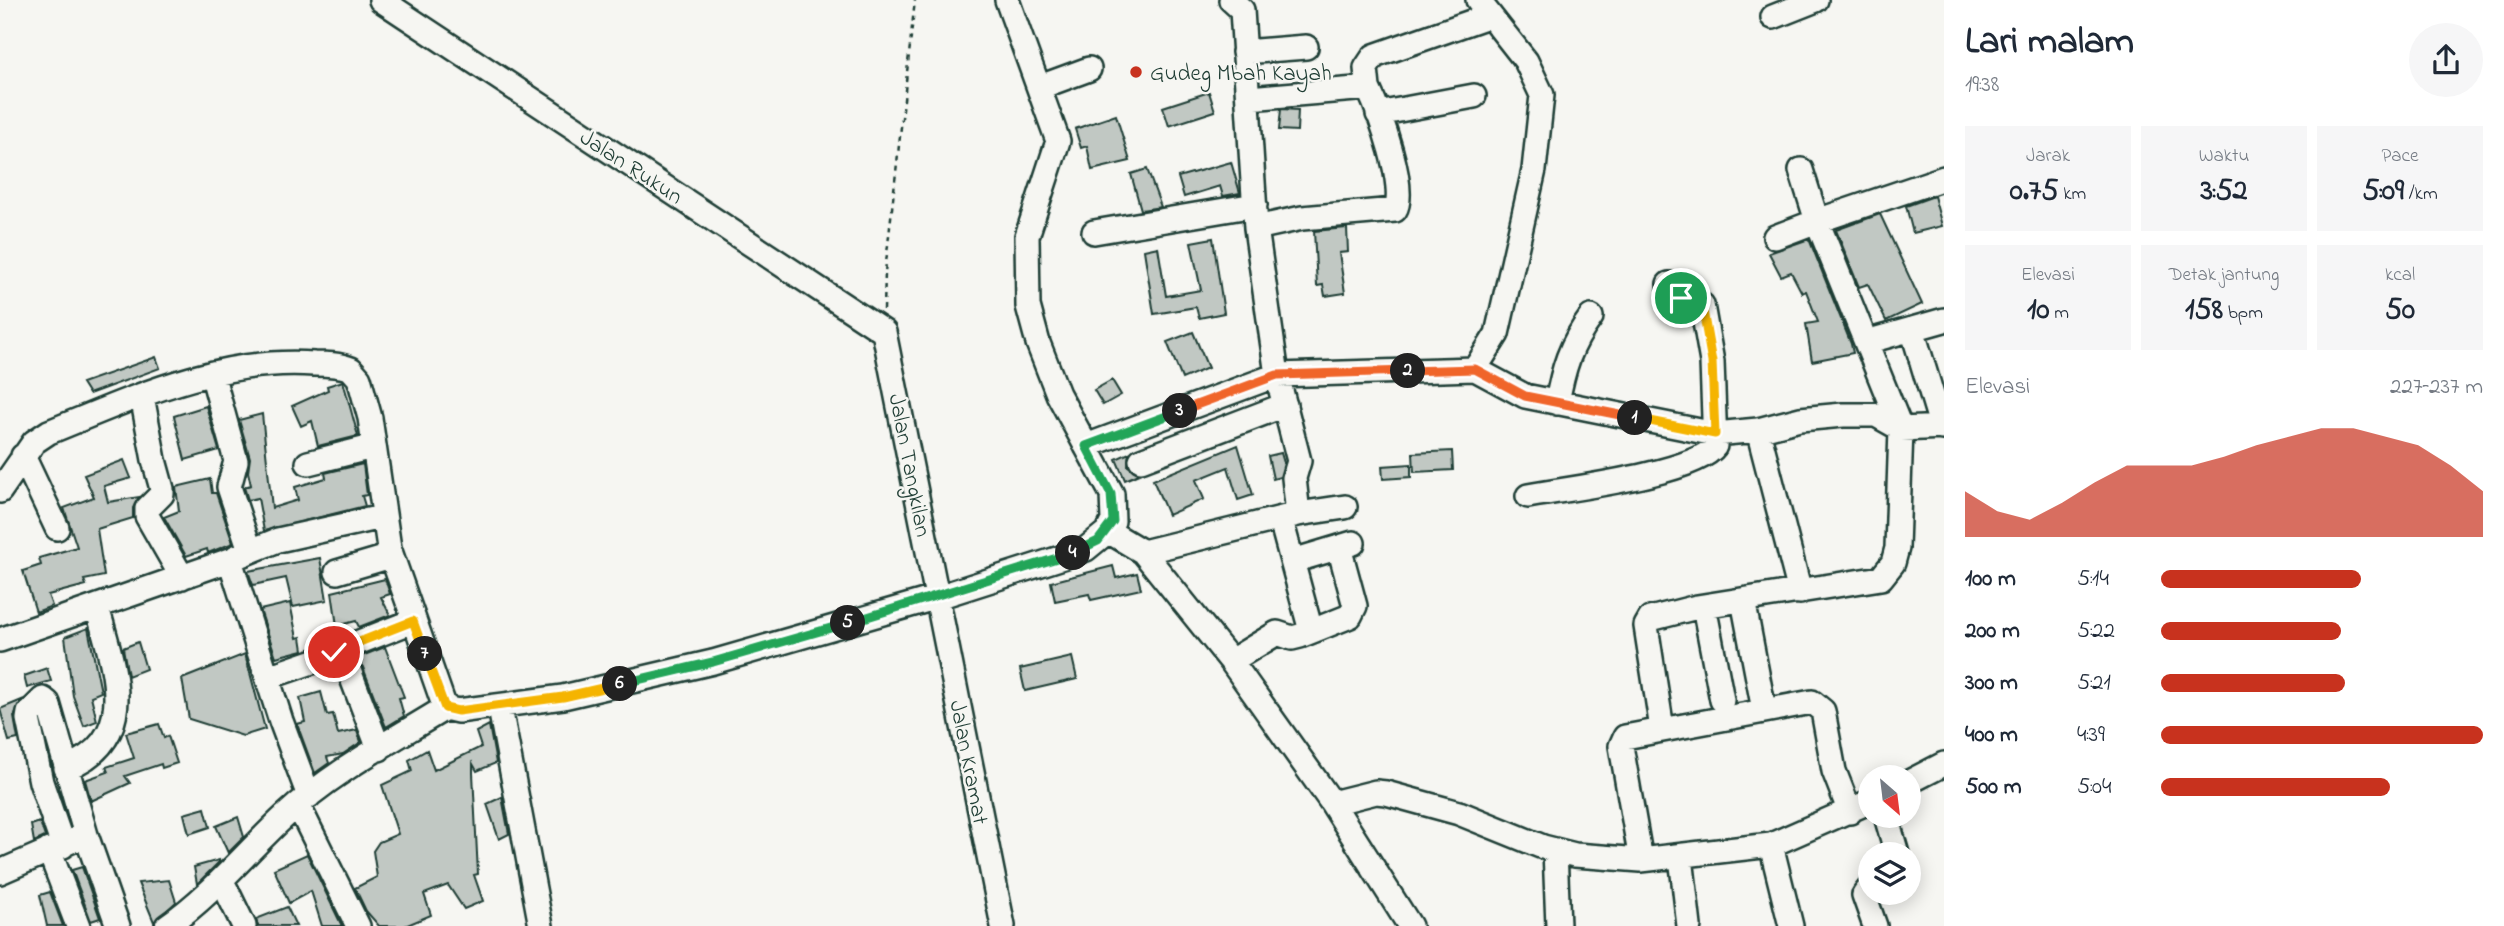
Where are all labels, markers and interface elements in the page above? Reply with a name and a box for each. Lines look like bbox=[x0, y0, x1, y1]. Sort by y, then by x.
text: Lari malam bbox=[1965, 15, 2134, 71]
button: share bbox=[2409, 23, 2483, 97]
place label: Gudeg Mbah Kayah bbox=[1150, 58, 1332, 93]
marker: Gudeg Mbah Kayah bbox=[1128, 64, 1144, 80]
text: 19:38 bbox=[1965, 69, 1999, 102]
street label: Jalan Rukun bbox=[572, 122, 689, 214]
text: Jarak bbox=[2026, 143, 2070, 170]
text: Waktu bbox=[2199, 143, 2249, 170]
text: Pace bbox=[2381, 143, 2419, 170]
text: 0.75 bbox=[2010, 170, 2058, 214]
text: 3:52 bbox=[2200, 170, 2248, 214]
text: 5:09 bbox=[2362, 170, 2404, 214]
text: km bbox=[2058, 181, 2086, 208]
text: /km bbox=[2404, 181, 2438, 208]
text: Elevasi bbox=[2021, 262, 2075, 289]
text: Detak jantung bbox=[2169, 262, 2279, 289]
text: kcal bbox=[2385, 262, 2415, 289]
pin bbox=[1651, 268, 1711, 328]
icon: arrive bbox=[1662, 279, 1700, 317]
text: 10 bbox=[2027, 289, 2050, 333]
text: 158 bbox=[2185, 289, 2223, 333]
text: 50 bbox=[2385, 289, 2415, 333]
text: m bbox=[2050, 300, 2069, 327]
text: bpm bbox=[2223, 300, 2263, 327]
pin: 2 bbox=[1390, 354, 1426, 388]
text: 2 bbox=[1403, 357, 1412, 384]
text: Elevasi bbox=[1965, 371, 2030, 404]
text: 227–237 m bbox=[2390, 371, 2483, 404]
street label: Jalan Tangkilan bbox=[878, 391, 939, 540]
pin: 3 bbox=[1162, 394, 1198, 428]
text: 3 bbox=[1176, 397, 1183, 424]
pin: 1 bbox=[1618, 400, 1652, 436]
text: 1 bbox=[1631, 404, 1638, 431]
pin: 4 bbox=[1056, 536, 1090, 570]
text: 4 bbox=[1069, 539, 1076, 566]
text: 100 m bbox=[1965, 563, 2016, 596]
text: 5:14 bbox=[2077, 563, 2109, 596]
pin: 5 bbox=[830, 606, 866, 640]
text: 5 bbox=[842, 609, 853, 636]
text: 200 m bbox=[1965, 615, 2020, 648]
text: 5:22 bbox=[2077, 615, 2115, 648]
pin bbox=[304, 622, 364, 682]
icon: check bbox=[315, 633, 353, 671]
pin: 7 bbox=[408, 636, 442, 672]
text: 7 bbox=[421, 640, 428, 667]
pin: 6 bbox=[602, 666, 638, 702]
text: 300 m bbox=[1965, 667, 2018, 700]
text: 5:21 bbox=[2077, 667, 2111, 700]
text: 6 bbox=[615, 670, 624, 697]
street label: Jalan Kramat bbox=[939, 698, 996, 828]
text: 400 m bbox=[1965, 719, 2018, 752]
text: 4:39 bbox=[2077, 719, 2105, 752]
north arrow bbox=[1858, 765, 1922, 828]
map controls bbox=[1858, 765, 1921, 905]
text: 500 m bbox=[1965, 771, 2022, 804]
text: 5:04 bbox=[2077, 771, 2112, 804]
button: layers bbox=[1858, 842, 1921, 905]

